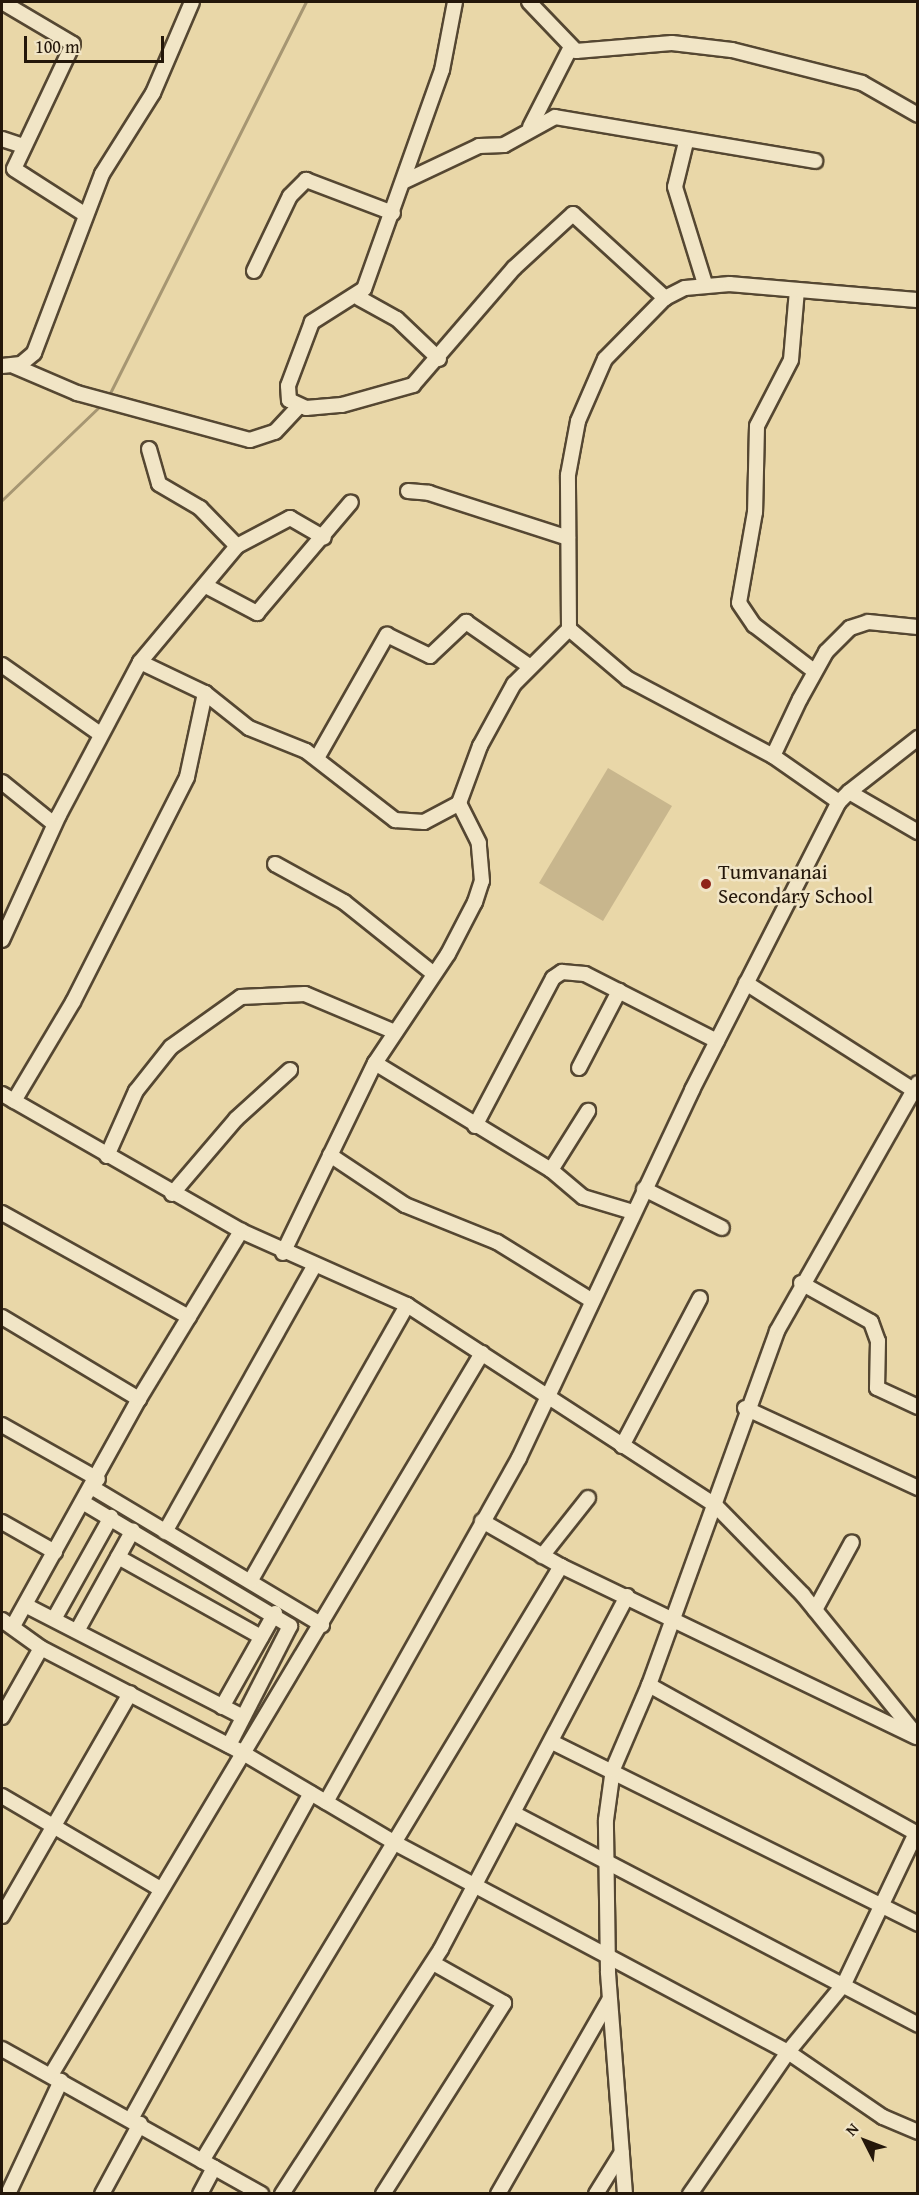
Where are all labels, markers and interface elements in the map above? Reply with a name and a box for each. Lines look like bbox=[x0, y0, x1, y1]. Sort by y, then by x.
scale bar bbox=[27, 24, 166, 62]
text: 100 m bbox=[35, 33, 80, 60]
place label: Tumvananai Secondary School bbox=[718, 859, 873, 909]
marker: Tumvananai Secondary School bbox=[699, 877, 713, 891]
north arrow bbox=[835, 2111, 895, 2171]
text: N bbox=[839, 2117, 864, 2141]

